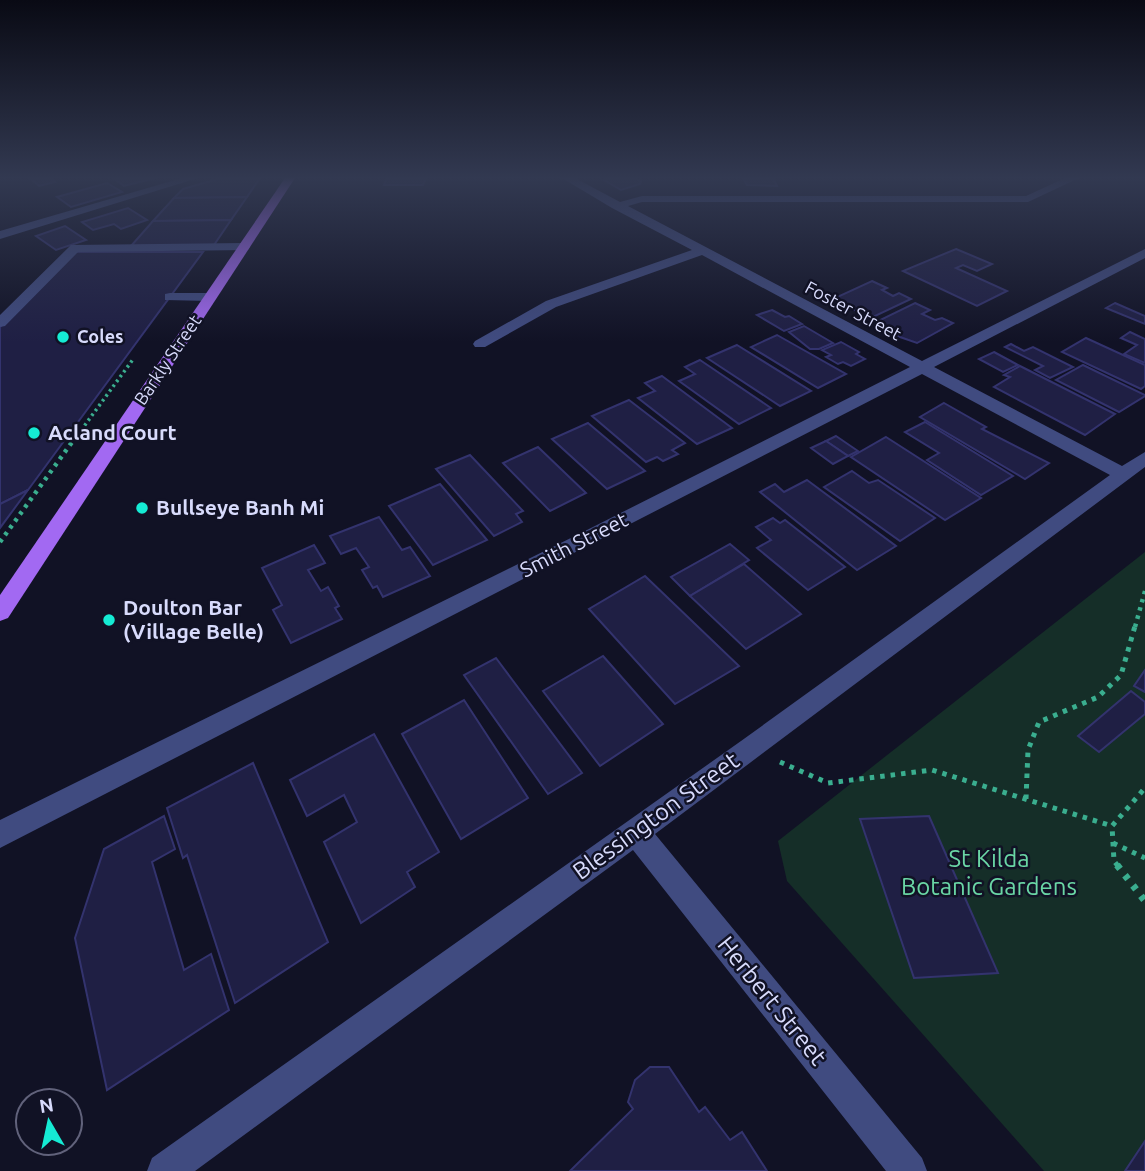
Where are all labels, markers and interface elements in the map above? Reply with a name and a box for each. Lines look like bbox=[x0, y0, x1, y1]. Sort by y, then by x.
street label: Foster Street bbox=[802, 276, 905, 344]
street label: Barkly Street bbox=[130, 311, 205, 408]
place label: Coles bbox=[77, 326, 124, 346]
marker: Coles bbox=[55, 329, 71, 345]
place label: Acland Court bbox=[48, 420, 177, 444]
marker: Acland Court bbox=[26, 425, 42, 441]
place label: Bullseye Banh Mi bbox=[156, 495, 324, 519]
marker: Bullseye Banh Mi bbox=[134, 500, 150, 516]
street label: Smith Street bbox=[516, 507, 632, 582]
place label: Doulton Bar (Village Belle) bbox=[123, 595, 264, 643]
marker: Doulton Bar (Village Belle) bbox=[101, 612, 117, 628]
street label: Blessington Street bbox=[567, 746, 744, 885]
park label: St Kilda Botanic Gardens bbox=[901, 845, 1077, 900]
street label: Herbert Street bbox=[712, 931, 833, 1071]
north arrow bbox=[14, 1087, 84, 1157]
text: N bbox=[38, 1093, 55, 1117]

